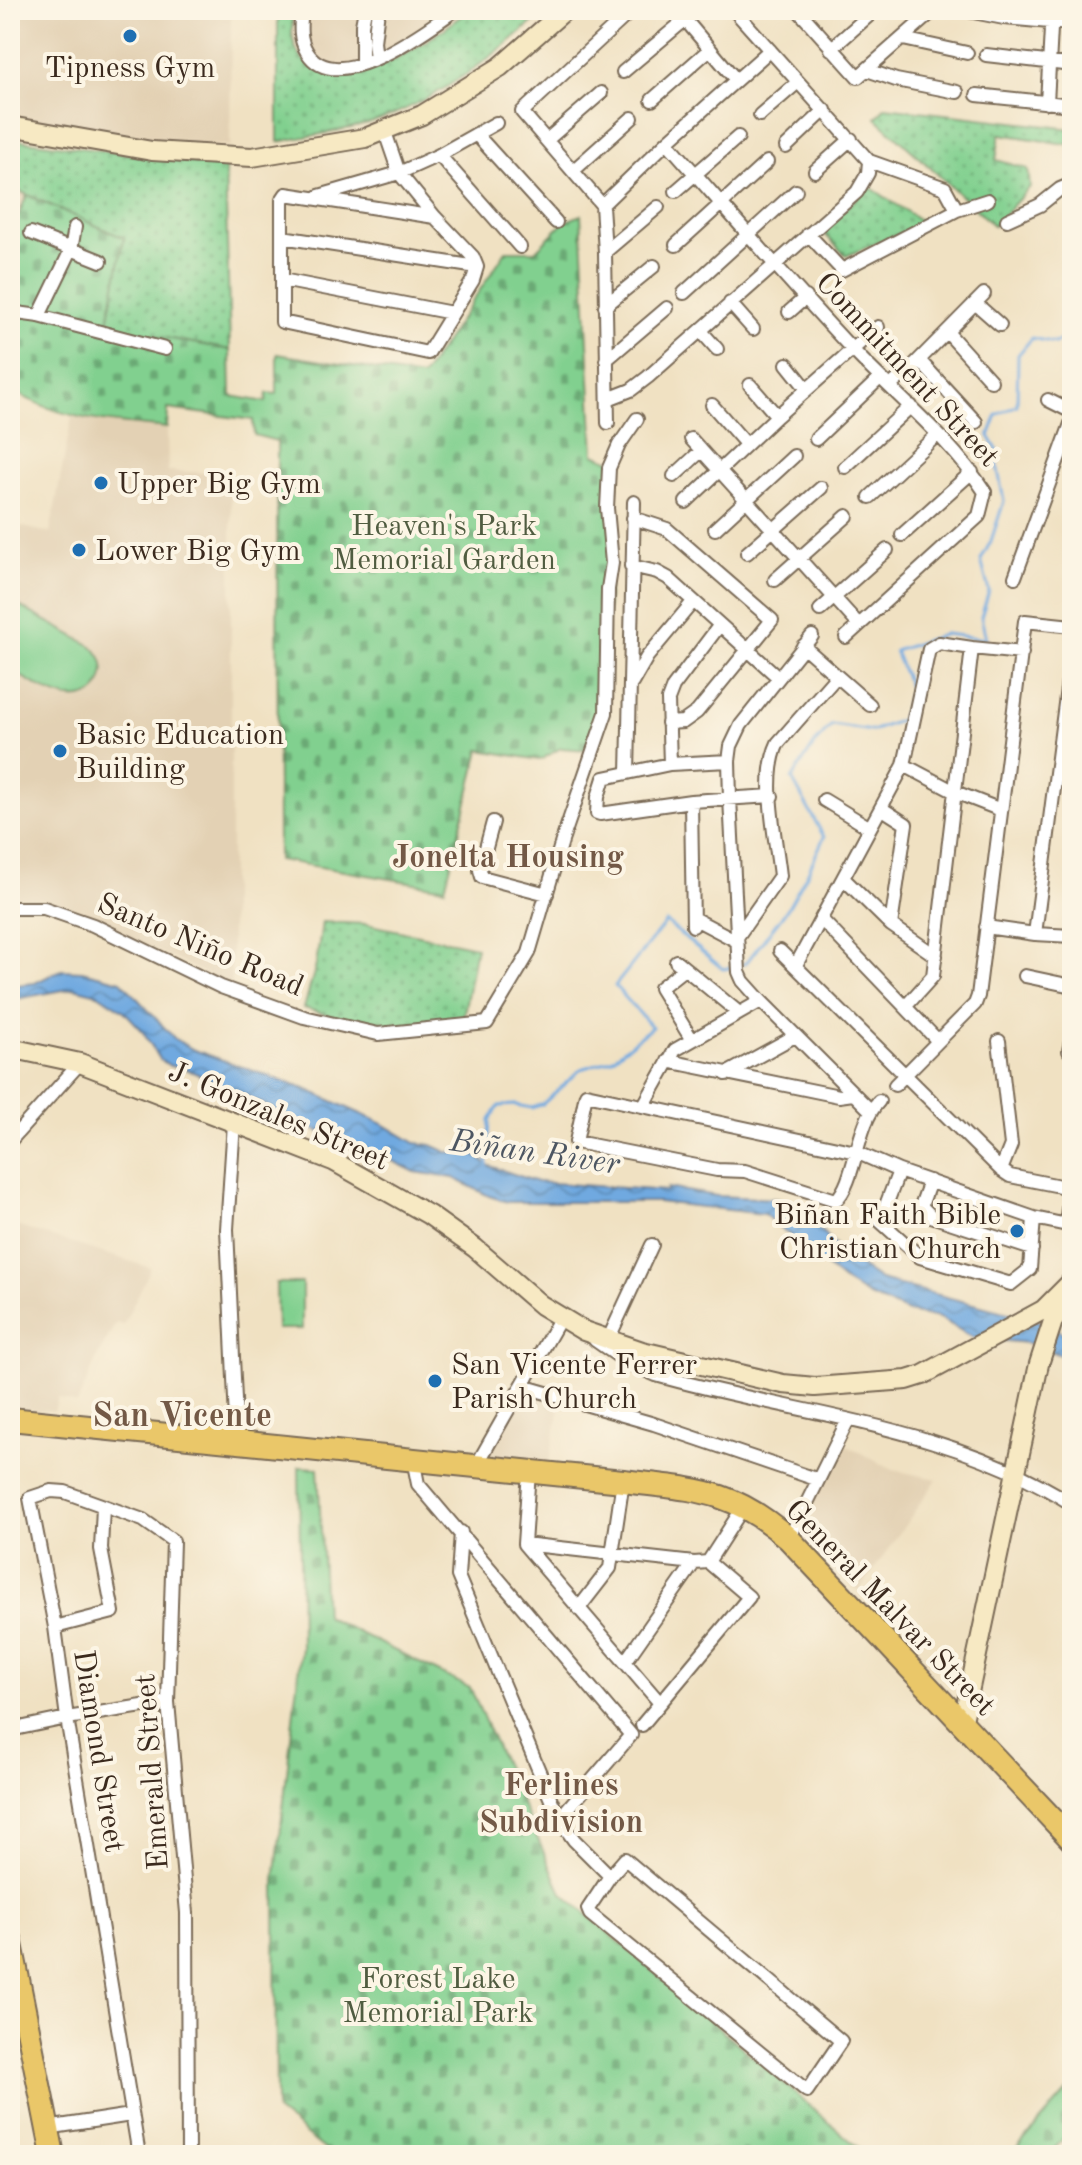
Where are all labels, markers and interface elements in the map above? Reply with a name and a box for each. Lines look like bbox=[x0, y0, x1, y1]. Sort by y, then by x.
marker: Tipness Gym bbox=[121, 27, 139, 45]
place label: Tipness Gym bbox=[45, 54, 215, 84]
street label: Commitment Street bbox=[809, 267, 1004, 473]
place label: Upper Big Gym bbox=[117, 470, 321, 500]
marker: Upper Big Gym bbox=[92, 474, 110, 492]
park label: Heaven's Park Memorial Garden bbox=[332, 512, 556, 576]
place label: Lower Big Gym bbox=[95, 537, 301, 567]
marker: Lower Big Gym bbox=[70, 541, 88, 559]
place label: Basic Education Building bbox=[76, 721, 284, 785]
marker: Basic Education Building bbox=[51, 742, 69, 760]
district label: Jonelta Housing bbox=[392, 843, 624, 875]
street label: Santo Niño Road bbox=[93, 889, 308, 1003]
street label: J. Gonzales Street bbox=[163, 1057, 393, 1177]
water label: Biñan River bbox=[447, 1126, 623, 1182]
place label: Biñan Faith Bible Christian Church bbox=[774, 1201, 1001, 1265]
marker: Biñan Faith Bible Christian Church bbox=[1008, 1222, 1026, 1240]
place label: San Vicente Ferrer Parish Church bbox=[451, 1351, 697, 1415]
marker: San Vicente Ferrer Parish Church bbox=[426, 1372, 444, 1390]
district label: San Vicente bbox=[92, 1400, 272, 1434]
street label: General Malvar Street bbox=[779, 1495, 1000, 1722]
street label: Diamond Street bbox=[67, 1648, 129, 1855]
street label: Emerald Street bbox=[131, 1672, 175, 1871]
district label: Ferlines Subdivision bbox=[479, 1771, 643, 1840]
park label: Forest Lake Memorial Park bbox=[342, 1965, 534, 2029]

